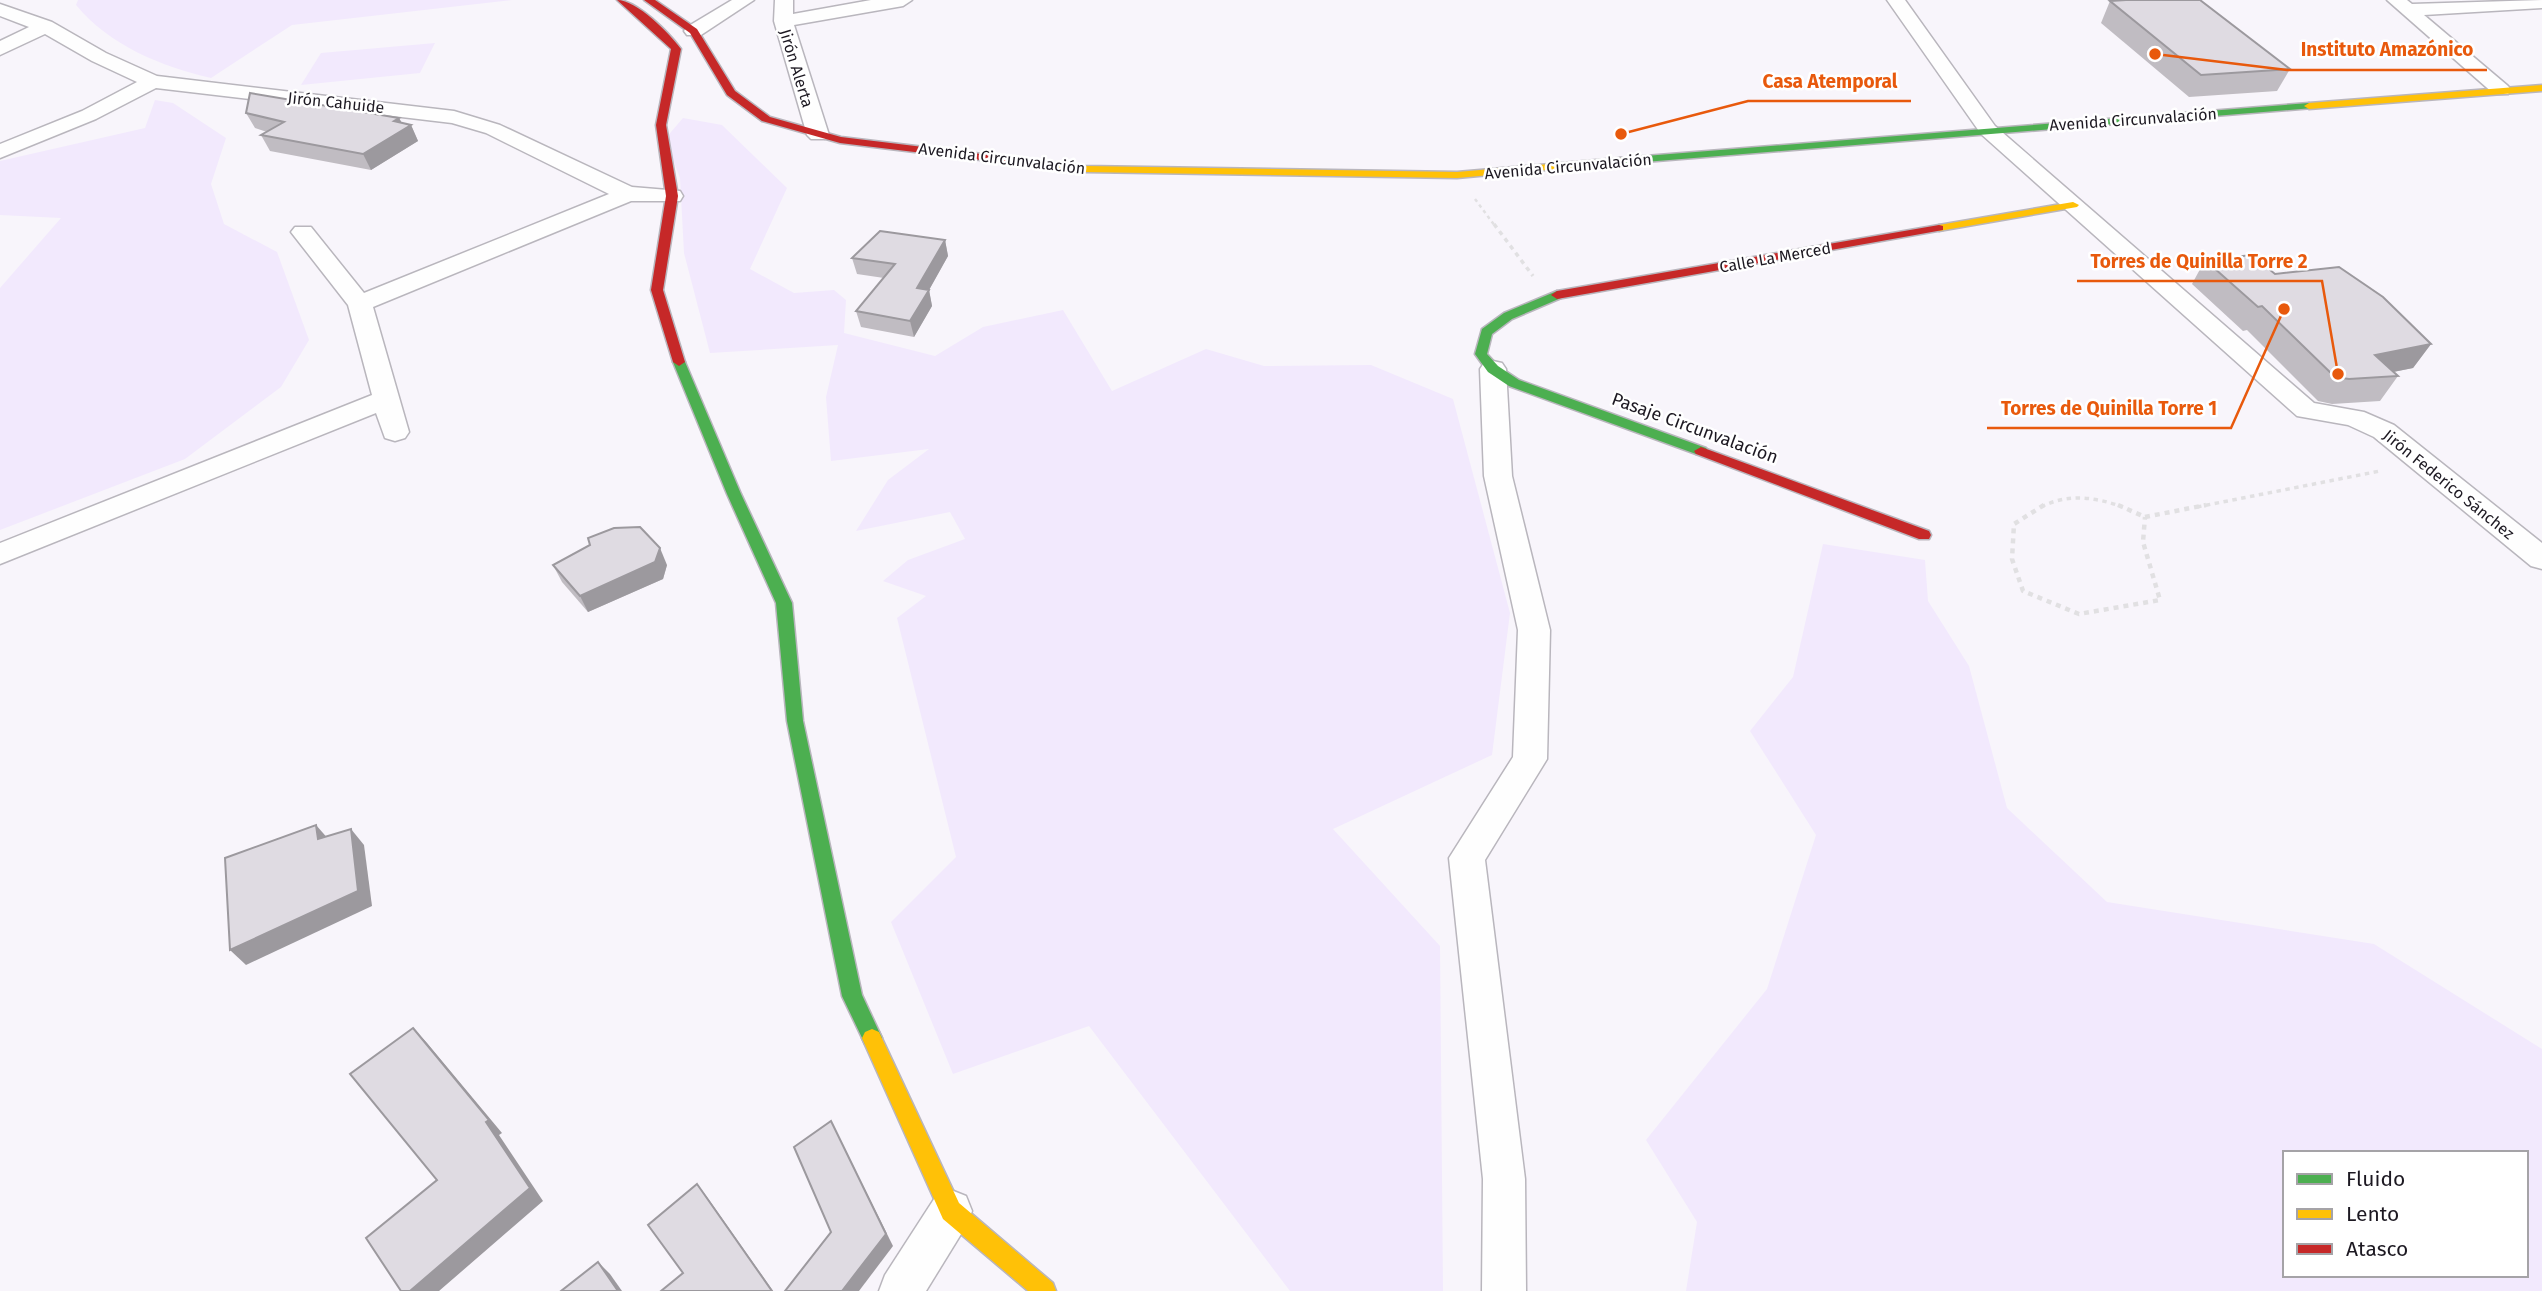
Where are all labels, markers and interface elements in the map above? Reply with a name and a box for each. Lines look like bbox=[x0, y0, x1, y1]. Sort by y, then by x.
street label: Jirón Alerta bbox=[776, 27, 817, 110]
callout: Instituto Amazónico bbox=[2287, 30, 2487, 70]
text: Instituto Amazónico bbox=[2301, 38, 2473, 61]
callout: Casa Atemporal bbox=[1748, 61, 1911, 101]
text: Casa Atemporal bbox=[1763, 70, 1898, 93]
street label: Jirón Cahuide bbox=[287, 88, 385, 117]
street label: Avenida Circunvalación bbox=[2049, 104, 2217, 135]
street label: Avenida Circunvalación bbox=[918, 139, 1086, 178]
street label: Avenida Circunvalación bbox=[1484, 150, 1652, 183]
street label: Calle La Merced bbox=[1718, 238, 1832, 277]
callout: Torres de Quinilla Torre 2 bbox=[2077, 241, 2322, 281]
text: Torres de Quinilla Torre 2 bbox=[2090, 250, 2308, 273]
street label: Pasaje Circunvalación bbox=[1609, 388, 1781, 468]
callout: Torres de Quinilla Torre 1 bbox=[1987, 388, 2231, 428]
text: Torres de Quinilla Torre 1 bbox=[2001, 397, 2217, 420]
street label: Jirón Federico Sánchez bbox=[2379, 426, 2518, 543]
legend bbox=[2283, 1151, 2528, 1277]
text: Fluido bbox=[2346, 1166, 2405, 1192]
text: Lento bbox=[2346, 1201, 2399, 1227]
text: Atasco bbox=[2346, 1236, 2408, 1262]

